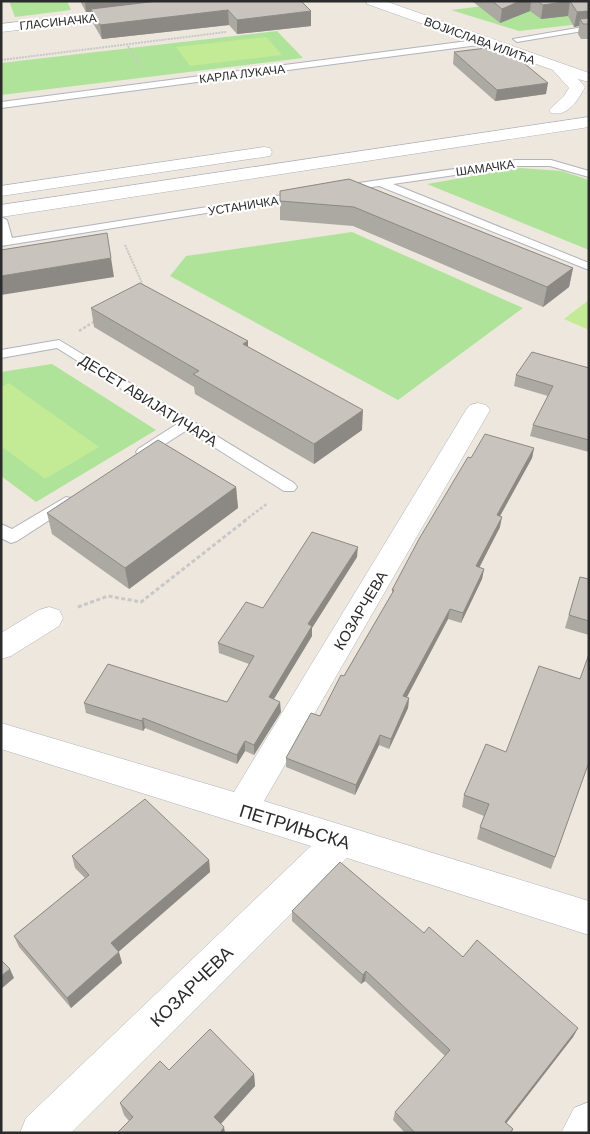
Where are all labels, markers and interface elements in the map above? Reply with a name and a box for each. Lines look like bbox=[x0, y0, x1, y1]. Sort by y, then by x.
street label: ГЛАСИНАЧКА bbox=[19, 10, 97, 32]
street label: ВОЈИСЛАВА ИЛИЋА bbox=[423, 13, 537, 67]
street label: КАРЛА ЛУКАЧА bbox=[198, 61, 286, 85]
street label: ШАМАЧКА bbox=[455, 156, 515, 178]
street label: УСТАНИЧКА bbox=[207, 193, 279, 217]
street label: ДЕСЕТ АВИЈАТИЧАРА bbox=[77, 350, 221, 450]
street label: КОЗАРЧЕВА bbox=[329, 567, 391, 653]
street label: ПЕТРИЊСКА bbox=[237, 799, 353, 853]
street label: КОЗАРЧЕВА bbox=[145, 941, 237, 1031]

